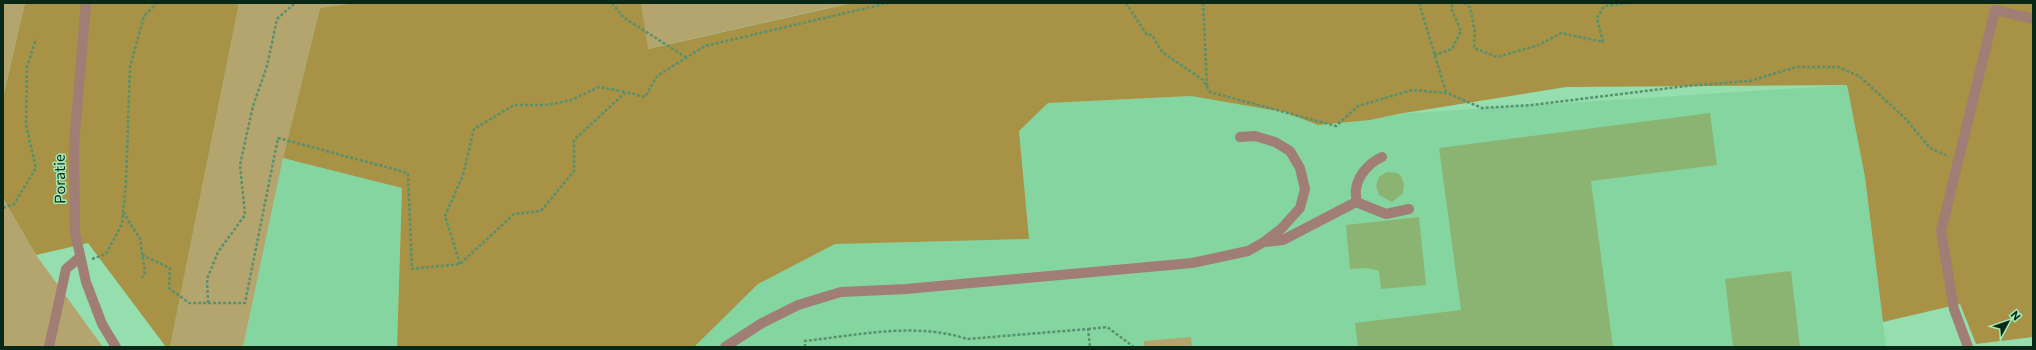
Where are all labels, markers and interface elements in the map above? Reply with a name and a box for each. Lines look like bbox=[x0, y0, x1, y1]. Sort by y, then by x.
street label: Poratie bbox=[50, 154, 68, 204]
north arrow bbox=[1988, 302, 2028, 342]
text: N bbox=[2008, 308, 2024, 323]

